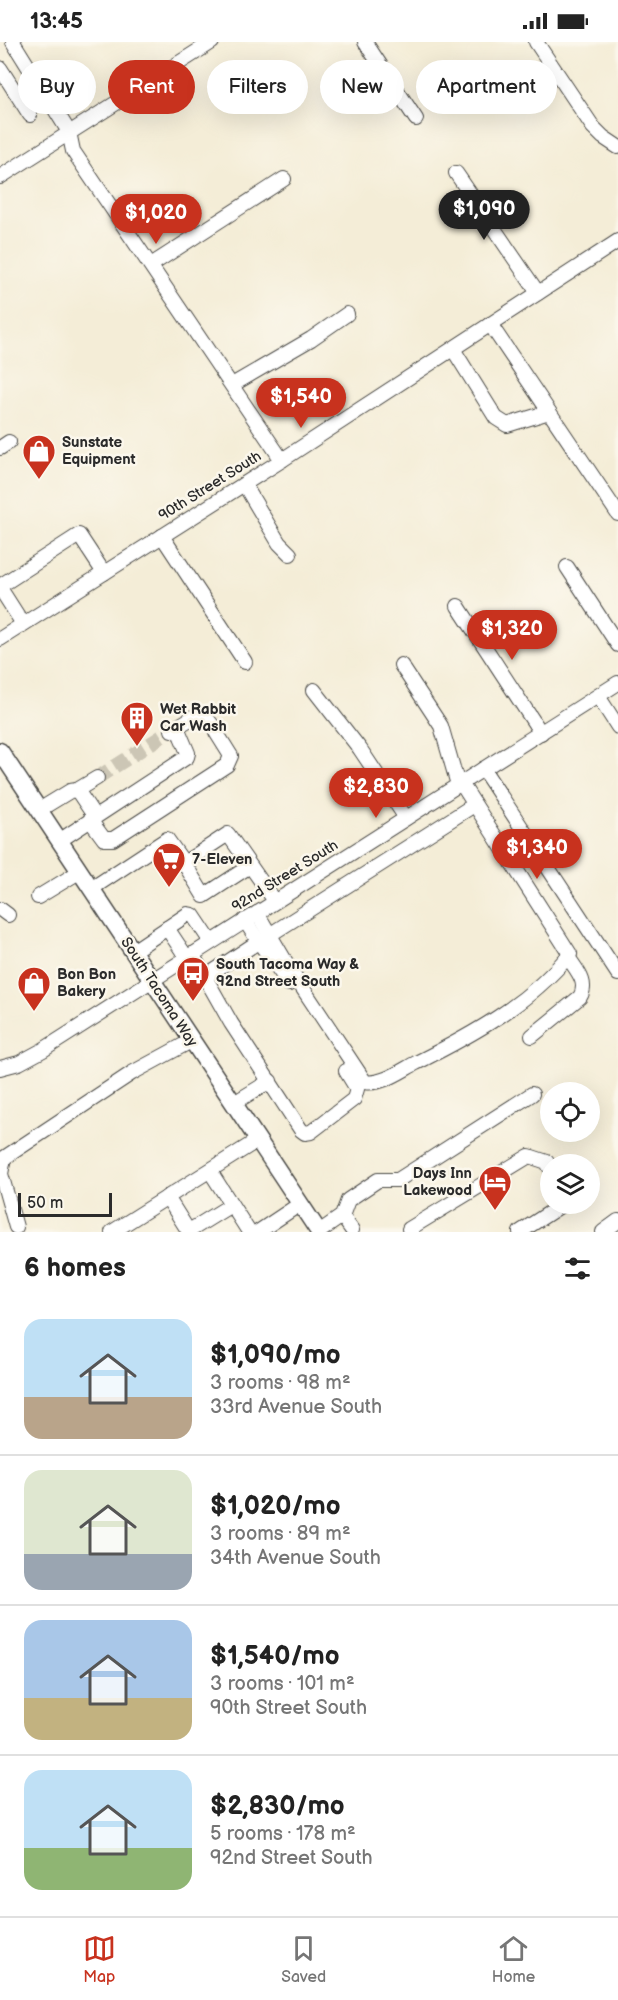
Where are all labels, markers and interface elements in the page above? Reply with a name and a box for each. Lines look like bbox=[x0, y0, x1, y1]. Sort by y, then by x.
text: 13:45 bbox=[30, 8, 83, 35]
chip: Buy bbox=[18, 60, 96, 114]
chip: Rent bbox=[108, 60, 195, 114]
chip: Filters bbox=[207, 60, 308, 114]
chip: New bbox=[320, 60, 404, 114]
chip: Apartment bbox=[416, 60, 557, 114]
pin: $1,090 bbox=[435, 190, 533, 241]
pin: $1,020 bbox=[107, 194, 205, 245]
text: $1,090 bbox=[453, 197, 515, 221]
text: $1,020 bbox=[125, 201, 187, 225]
pin: $1,540 bbox=[252, 378, 350, 429]
text: $1,540 bbox=[270, 385, 332, 409]
shop icon: Sunstate Equipment bbox=[21, 433, 57, 480]
place label: Sunstate Equipment bbox=[62, 433, 136, 469]
street label: 90th Street South bbox=[155, 447, 265, 525]
pin: $1,320 bbox=[463, 610, 561, 661]
text: $1,320 bbox=[481, 617, 543, 641]
building icon: Wet Rabbit Car Wash bbox=[119, 700, 155, 747]
place label: Wet Rabbit Car Wash bbox=[160, 700, 236, 736]
pin: $2,830 bbox=[327, 768, 425, 819]
text: $2,830 bbox=[343, 775, 409, 799]
pin: $1,340 bbox=[488, 829, 586, 880]
street label: 92nd Street South bbox=[228, 836, 342, 916]
text: $1,340 bbox=[506, 836, 568, 860]
supermarket icon: 7-Eleven bbox=[151, 841, 187, 888]
place label: 7-Eleven bbox=[192, 850, 252, 869]
street label: South Tacoma Way bbox=[116, 933, 202, 1051]
bus stop icon: South Tacoma Way & 92nd Street South bbox=[175, 955, 211, 1002]
place label: South Tacoma Way & 92nd Street South bbox=[216, 955, 359, 991]
shop icon: Bon Bon Bakery bbox=[16, 965, 52, 1012]
place label: Bon Bon Bakery bbox=[57, 965, 116, 1001]
map controls bbox=[540, 1082, 600, 1214]
button: locate bbox=[540, 1082, 600, 1142]
button: layers bbox=[540, 1154, 600, 1214]
place label: Days Inn Lakewood bbox=[403, 1164, 472, 1200]
hotel icon: Days Inn Lakewood bbox=[477, 1164, 513, 1211]
scale bar bbox=[18, 1190, 112, 1218]
text: 50 m bbox=[27, 1194, 63, 1213]
icon: filters bbox=[561, 1252, 594, 1285]
text: 6 homes bbox=[24, 1253, 126, 1284]
text: $1,090/mo bbox=[210, 1340, 341, 1371]
icon: home bbox=[72, 1343, 144, 1415]
text: 3 rooms · 98 m² bbox=[210, 1371, 351, 1395]
text: 33rd Avenue South bbox=[210, 1395, 382, 1419]
text: $1,020/mo bbox=[210, 1491, 341, 1522]
icon: home bbox=[72, 1494, 144, 1566]
text: 3 rooms · 89 m² bbox=[210, 1522, 351, 1546]
text: 34th Avenue South bbox=[210, 1546, 381, 1570]
text: $1,540/mo bbox=[210, 1641, 340, 1672]
icon: home bbox=[72, 1644, 144, 1716]
text: 3 rooms · 101 m² bbox=[210, 1672, 355, 1696]
text: 90th Street South bbox=[210, 1696, 367, 1720]
text: $2,830/mo bbox=[210, 1791, 345, 1822]
icon: home bbox=[72, 1794, 144, 1866]
text: 5 rooms · 178 m² bbox=[210, 1822, 356, 1846]
text: 92nd Street South bbox=[210, 1846, 373, 1870]
tab: Map bbox=[83, 1932, 116, 1987]
tab: Saved bbox=[281, 1932, 326, 1987]
tab: Home bbox=[492, 1932, 535, 1987]

